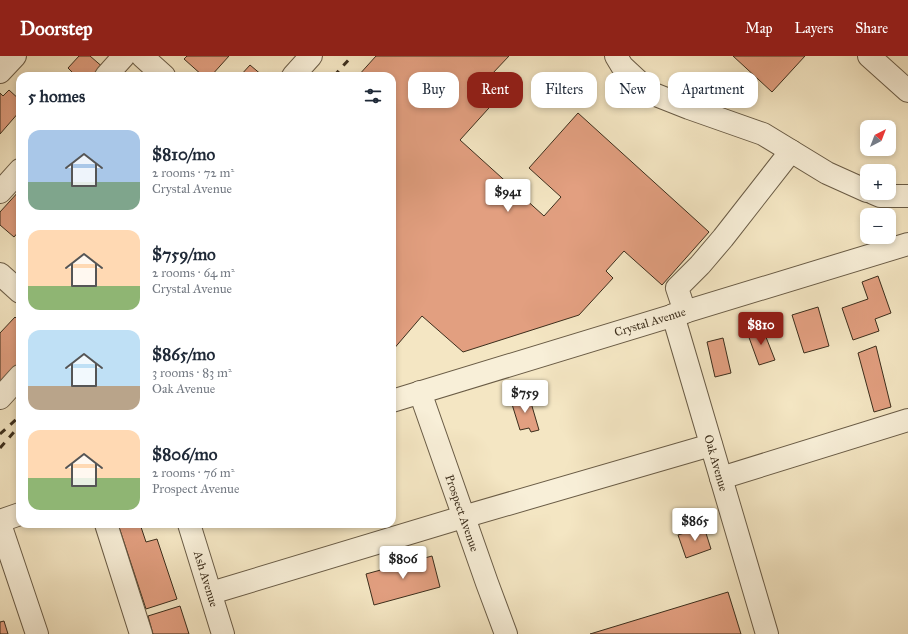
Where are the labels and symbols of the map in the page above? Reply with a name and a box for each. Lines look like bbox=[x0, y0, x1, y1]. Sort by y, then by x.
north arrow bbox=[860, 120, 896, 156]
pin: $941 bbox=[484, 179, 532, 213]
street label: Crystal Avenue bbox=[613, 305, 687, 339]
pin: $810 bbox=[737, 312, 785, 346]
pin: $759 bbox=[501, 380, 549, 414]
street label: Oak Avenue bbox=[701, 433, 731, 493]
street label: Prospect Avenue bbox=[442, 473, 482, 553]
pin: $865 bbox=[671, 508, 719, 542]
pin: $806 bbox=[379, 546, 427, 580]
street label: Ash Avenue bbox=[191, 548, 221, 609]

